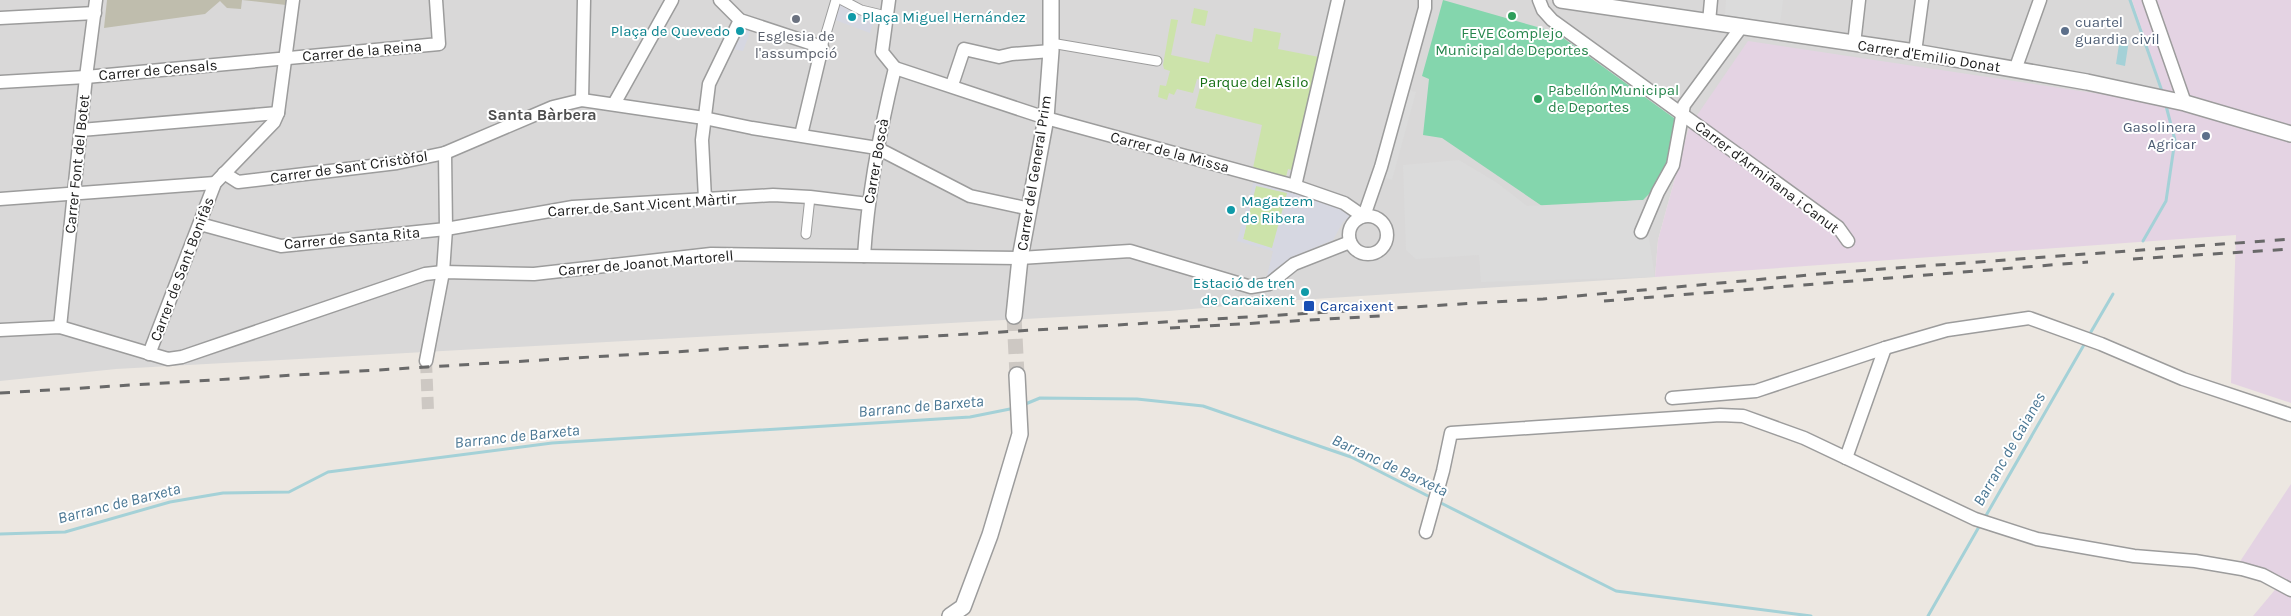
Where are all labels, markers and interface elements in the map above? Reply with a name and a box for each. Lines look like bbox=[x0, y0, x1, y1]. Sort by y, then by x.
place label: Plaça Miguel Hernández bbox=[862, 8, 1026, 26]
marker: FEVE Complejo Municipal de Deportes bbox=[1506, 10, 1518, 22]
marker: Plaça Miguel Hernández bbox=[846, 11, 858, 23]
marker: Esglesia de l'assumpció bbox=[790, 13, 802, 25]
place label: cuartel guardia civil bbox=[2075, 13, 2160, 48]
place label: Plaça de Quevedo bbox=[611, 22, 730, 40]
place label: FEVE Complejo Municipal de Deportes bbox=[1435, 24, 1589, 59]
marker: Plaça de Quevedo bbox=[734, 25, 746, 37]
marker: cuartel guardia civil bbox=[2059, 25, 2071, 37]
place label: Esglesia de l'assumpció bbox=[755, 27, 837, 62]
street label: Carrer d'Emilio Donat bbox=[1856, 36, 2002, 76]
street label: Carrer de la Reina bbox=[302, 37, 422, 65]
street label: Carrer de Censals bbox=[98, 56, 218, 84]
park label: Parque del Asilo bbox=[1200, 73, 1308, 91]
place label: Pabellón Municipal de Deportes bbox=[1548, 81, 1679, 116]
street label: Carrer Font del Botet bbox=[61, 93, 93, 234]
marker: Pabellón Municipal de Deportes bbox=[1532, 93, 1544, 105]
street label: Carrer del General Prim bbox=[1013, 94, 1055, 252]
district label: Santa Bàrbera bbox=[487, 105, 597, 124]
street label: Carrer Boscà bbox=[860, 117, 892, 205]
street label: Carrer d'Armiñana i Canut bbox=[1691, 117, 1843, 237]
place label: Gasolinera Agricar bbox=[2123, 118, 2197, 153]
street label: Carrer de la Missa bbox=[1109, 127, 1231, 177]
marker: Gasolinera Agricar bbox=[2200, 130, 2212, 142]
street label: Carrer de Sant Cristòfol bbox=[269, 147, 429, 187]
street label: Carrer de Sant Vicent Màrtir bbox=[547, 189, 738, 221]
place label: Magatzem de Ribera bbox=[1241, 192, 1313, 227]
street label: Carrer de Sant Bonifàs bbox=[146, 194, 218, 344]
marker: Magatzem de Ribera bbox=[1225, 204, 1237, 216]
street label: Carrer de Santa Rita bbox=[283, 223, 421, 253]
street label: Carrer de Joanot Martorell bbox=[558, 246, 734, 280]
place label: Estació de tren de Carcaixent bbox=[1193, 274, 1295, 309]
marker: Estació de tren de Carcaixent bbox=[1299, 286, 1311, 298]
place label: Carcaixent bbox=[1320, 297, 1394, 315]
marker: Carcaixent bbox=[1302, 299, 1316, 313]
water label: Barranc de Gaianes bbox=[1969, 388, 2050, 509]
water label: Barranc de Barxeta bbox=[858, 391, 984, 421]
water label: Barranc de Barxeta bbox=[453, 420, 581, 452]
water label: Barranc de Barxeta bbox=[1329, 430, 1451, 500]
water label: Barranc de Barxeta bbox=[56, 479, 182, 527]

